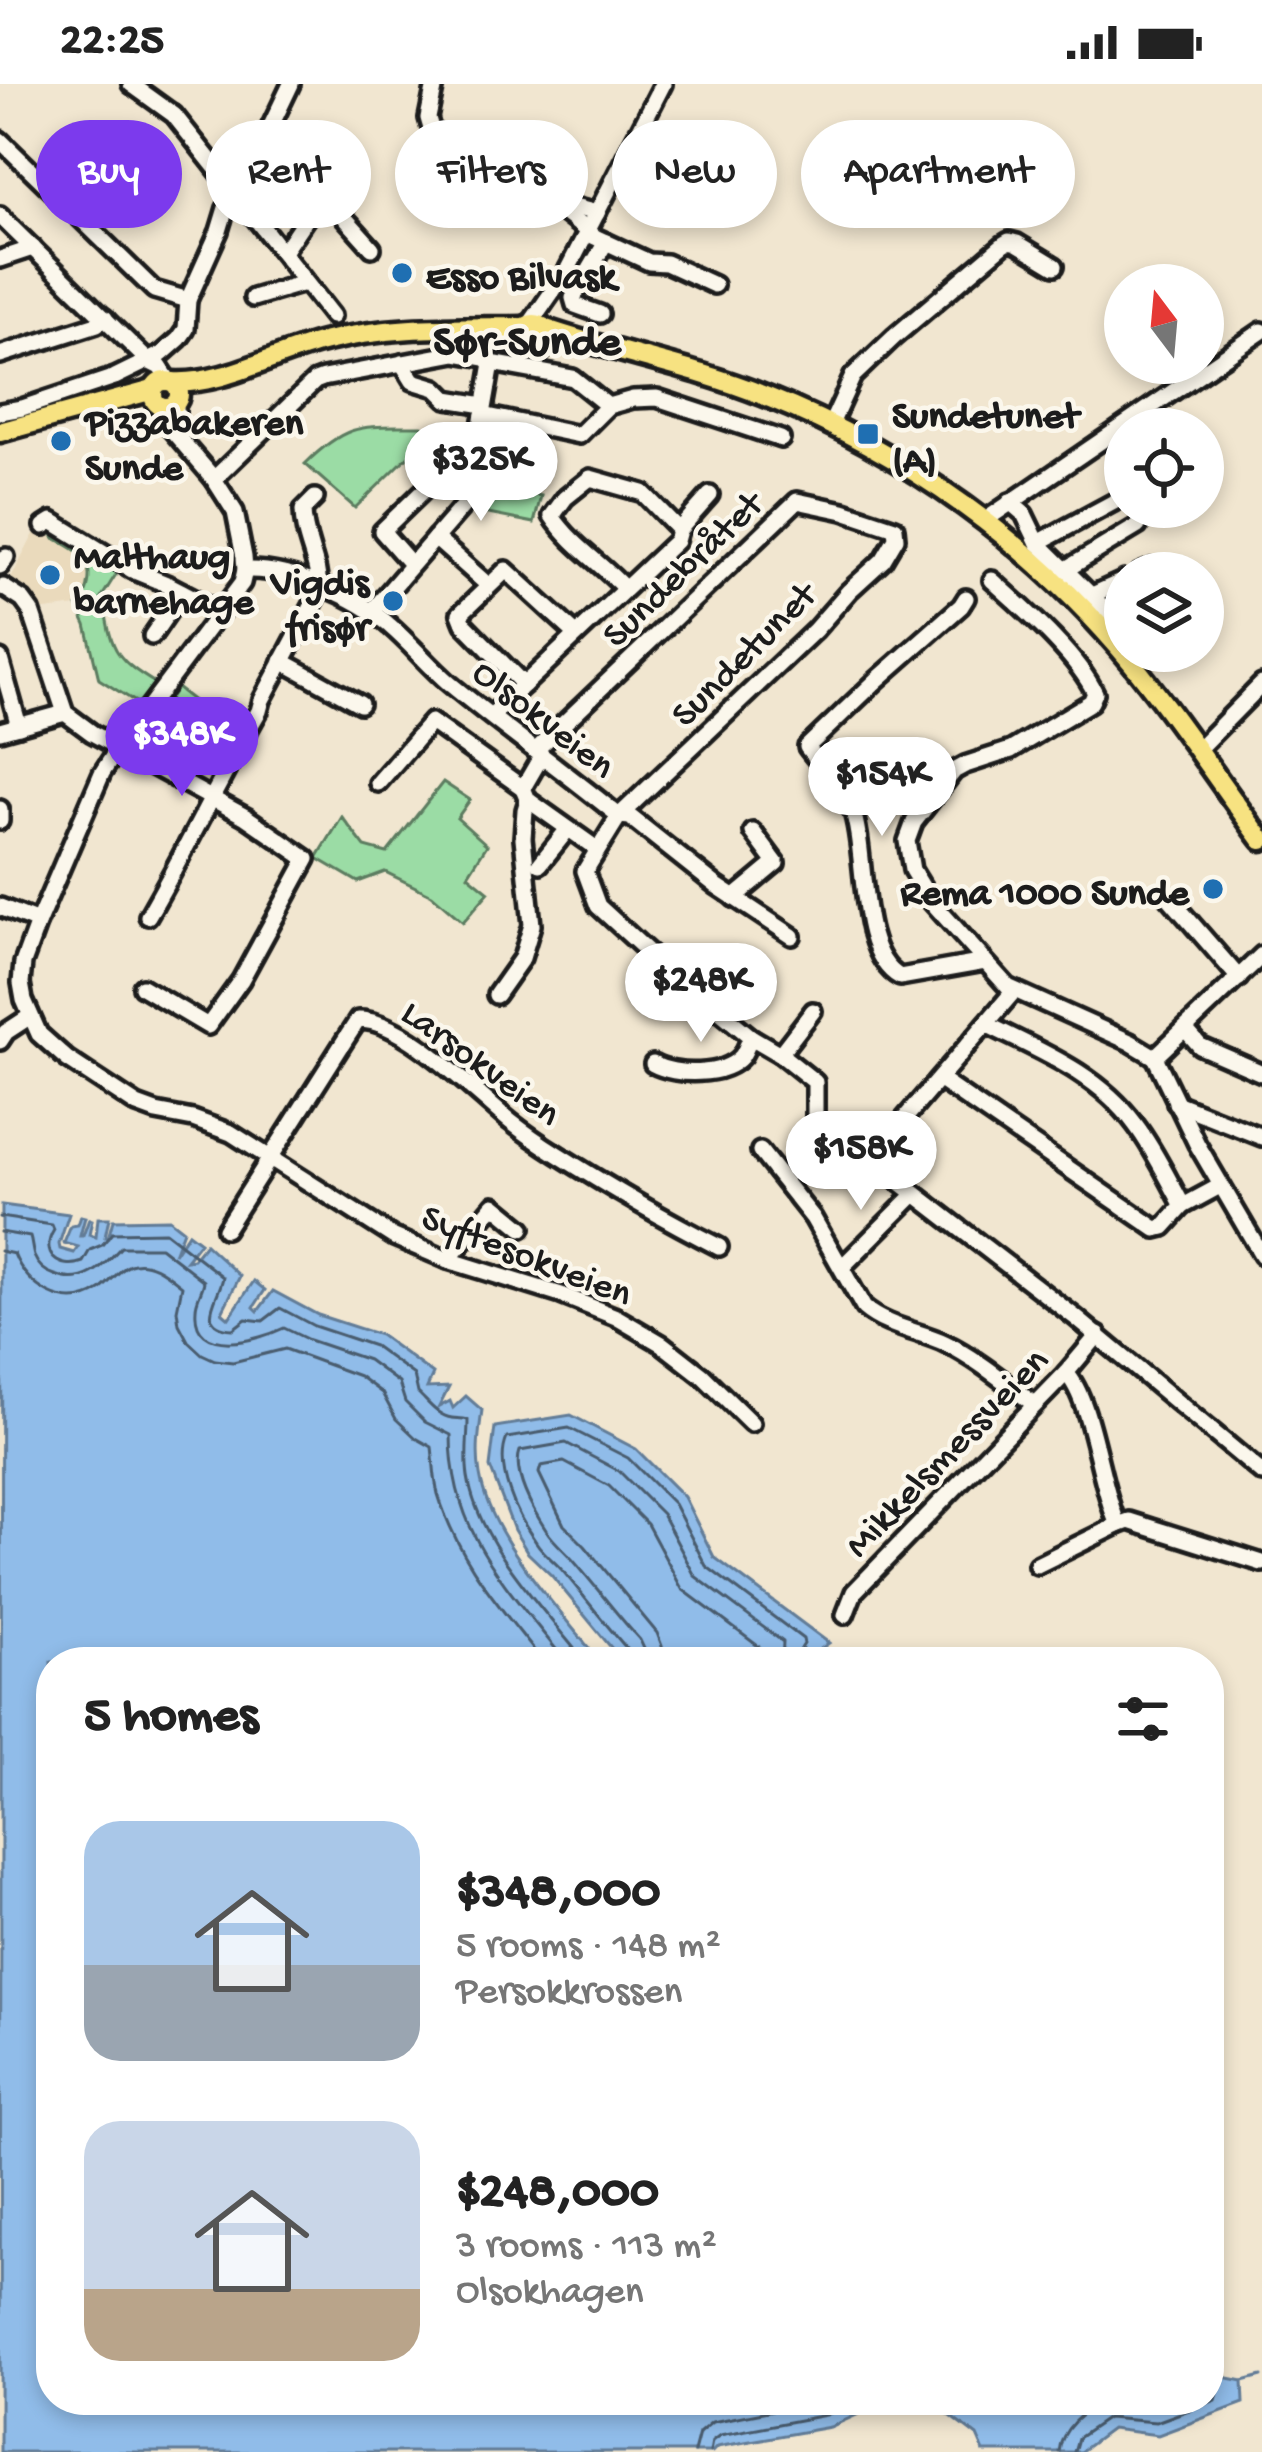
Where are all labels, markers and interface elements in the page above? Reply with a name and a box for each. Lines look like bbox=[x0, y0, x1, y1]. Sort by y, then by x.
text: 22:25 bbox=[60, 16, 164, 69]
chip: Buy bbox=[36, 120, 182, 228]
chip: Rent bbox=[206, 120, 371, 228]
chip: Filters bbox=[395, 120, 588, 228]
chip: New bbox=[612, 120, 777, 228]
chip: Apartment bbox=[801, 120, 1075, 228]
place label: Esso Bilvask bbox=[426, 257, 621, 303]
marker: Esso Bilvask bbox=[389, 260, 415, 286]
north arrow bbox=[1104, 264, 1224, 384]
map controls bbox=[1104, 264, 1224, 672]
district label: Sør-Sunde bbox=[433, 318, 622, 371]
place label: Sundetunet (A) bbox=[892, 396, 1083, 487]
place label: Pizzabakeren Sunde bbox=[83, 403, 304, 494]
button: locate bbox=[1104, 408, 1224, 528]
marker: Sundetunet (A) bbox=[855, 421, 881, 447]
pin: $325K bbox=[397, 422, 565, 524]
marker: Pizzabakeren Sunde bbox=[48, 428, 74, 454]
text: $325K bbox=[432, 438, 530, 484]
street label: Sundebråtet bbox=[595, 482, 777, 660]
place label: Malthaug barnehage bbox=[73, 537, 255, 628]
button: layers bbox=[1104, 552, 1224, 672]
marker: Malthaug barnehage bbox=[37, 562, 63, 588]
place label: Vigdis frisør bbox=[269, 563, 373, 654]
street label: Sundetunet bbox=[664, 573, 830, 739]
marker: Vigdis frisør bbox=[380, 588, 406, 614]
street label: Olsokveien bbox=[461, 652, 623, 792]
pin: $348K bbox=[98, 697, 266, 799]
text: $348K bbox=[132, 713, 232, 759]
pin: $154K bbox=[798, 737, 966, 839]
text: $154K bbox=[835, 753, 929, 799]
place label: Rema 1000 Sunde bbox=[901, 873, 1191, 919]
marker: Rema 1000 Sunde bbox=[1200, 876, 1226, 902]
pin: $248K bbox=[617, 943, 785, 1045]
text: $248K bbox=[652, 959, 750, 1005]
street label: Larsokveien bbox=[390, 992, 568, 1139]
pin: $158K bbox=[777, 1111, 945, 1213]
text: $158K bbox=[813, 1127, 909, 1173]
street label: Syftesokveien bbox=[414, 1197, 638, 1320]
street label: Mikkelsmessveien bbox=[837, 1340, 1061, 1570]
icon: filters bbox=[1110, 1686, 1176, 1752]
text: 5 homes bbox=[84, 1689, 258, 1749]
text: $348,000 bbox=[456, 1865, 660, 1925]
icon: home bbox=[180, 1869, 324, 2013]
text: 5 rooms · 148 m² bbox=[456, 1925, 721, 1971]
text: Persokkrossen bbox=[456, 1971, 682, 2017]
text: $248,000 bbox=[456, 2165, 659, 2225]
icon: home bbox=[180, 2169, 324, 2313]
text: 3 rooms · 113 m² bbox=[456, 2225, 717, 2271]
text: Olsokhagen bbox=[456, 2271, 644, 2317]

